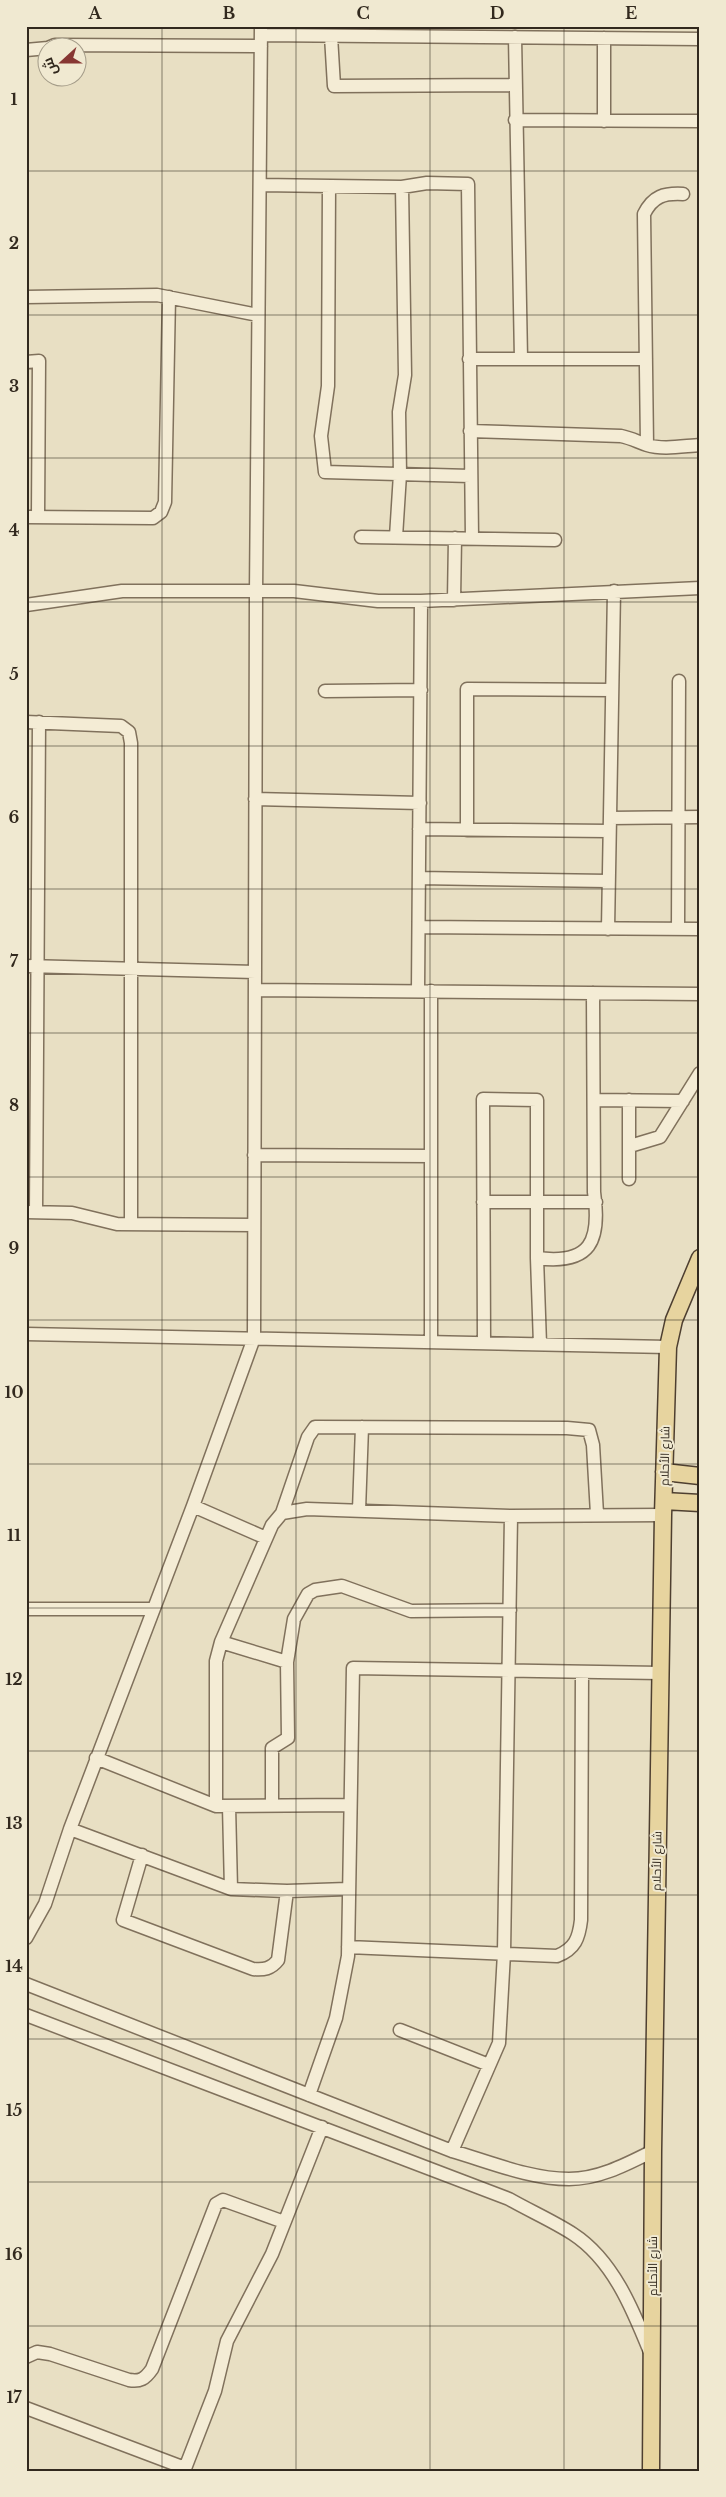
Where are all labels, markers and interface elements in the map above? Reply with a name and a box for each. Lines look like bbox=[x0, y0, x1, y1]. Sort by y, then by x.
text: A bbox=[88, 3, 103, 23]
text: B bbox=[223, 3, 236, 23]
text: C bbox=[356, 3, 370, 23]
text: D bbox=[490, 3, 504, 23]
text: E bbox=[625, 3, 637, 23]
north arrow bbox=[38, 38, 88, 88]
text: ش bbox=[38, 55, 61, 78]
text: 1 bbox=[11, 89, 18, 109]
text: 2 bbox=[9, 233, 19, 253]
text: 3 bbox=[9, 376, 19, 396]
text: 4 bbox=[9, 520, 19, 540]
text: 5 bbox=[9, 664, 19, 684]
text: 6 bbox=[9, 807, 20, 827]
text: 7 bbox=[10, 951, 19, 971]
text: 8 bbox=[9, 1095, 19, 1115]
text: 9 bbox=[9, 1238, 20, 1258]
text: 10 bbox=[4, 1382, 24, 1402]
street label: شارع الأحلام bbox=[656, 1426, 674, 1486]
text: 11 bbox=[7, 1525, 21, 1545]
text: 12 bbox=[5, 1669, 23, 1689]
text: 13 bbox=[5, 1813, 23, 1833]
street label: شارع الأحلام bbox=[648, 1831, 666, 1891]
text: 14 bbox=[5, 1956, 23, 1976]
text: 15 bbox=[6, 2100, 22, 2120]
street label: شارع الأحلام bbox=[645, 2236, 661, 2296]
text: 16 bbox=[5, 2244, 23, 2264]
text: 17 bbox=[6, 2387, 22, 2407]

